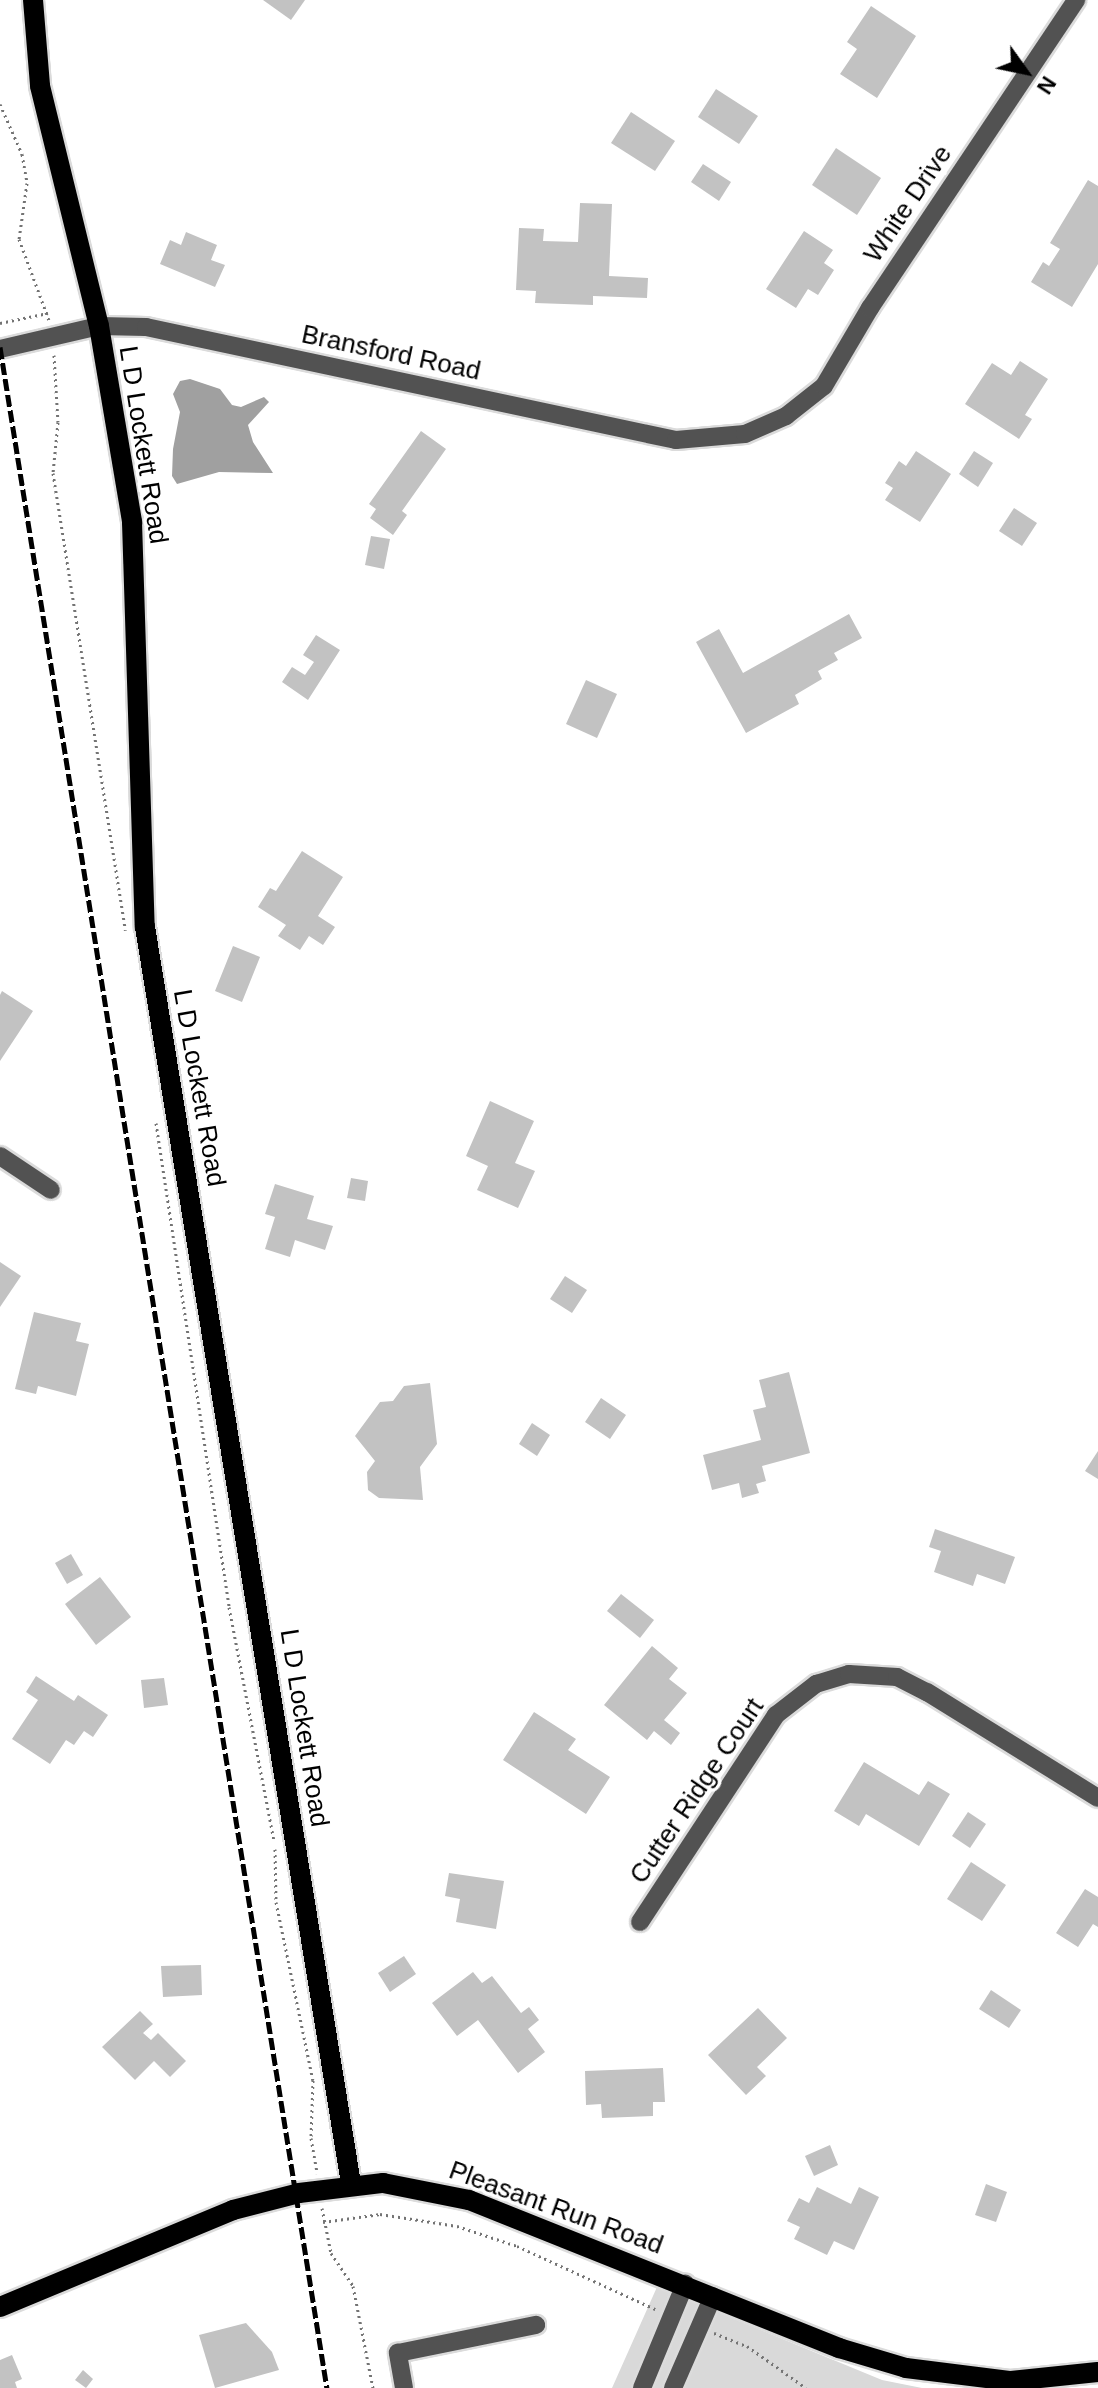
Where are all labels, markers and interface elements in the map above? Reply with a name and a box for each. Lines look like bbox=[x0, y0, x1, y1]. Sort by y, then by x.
north arrow bbox=[986, 32, 1066, 112]
text: N bbox=[1032, 72, 1061, 99]
street label: White Drive bbox=[858, 140, 958, 268]
street label: Bransford Road bbox=[299, 319, 483, 387]
street label: L D Lockett Road bbox=[112, 343, 174, 547]
street label: L D Lockett Road bbox=[166, 986, 232, 1190]
street label: L D Lockett Road bbox=[273, 1626, 335, 1830]
street label: Cutter Ridge Court bbox=[623, 1692, 771, 1890]
street label: Pleasant Run Road bbox=[445, 2155, 667, 2261]

